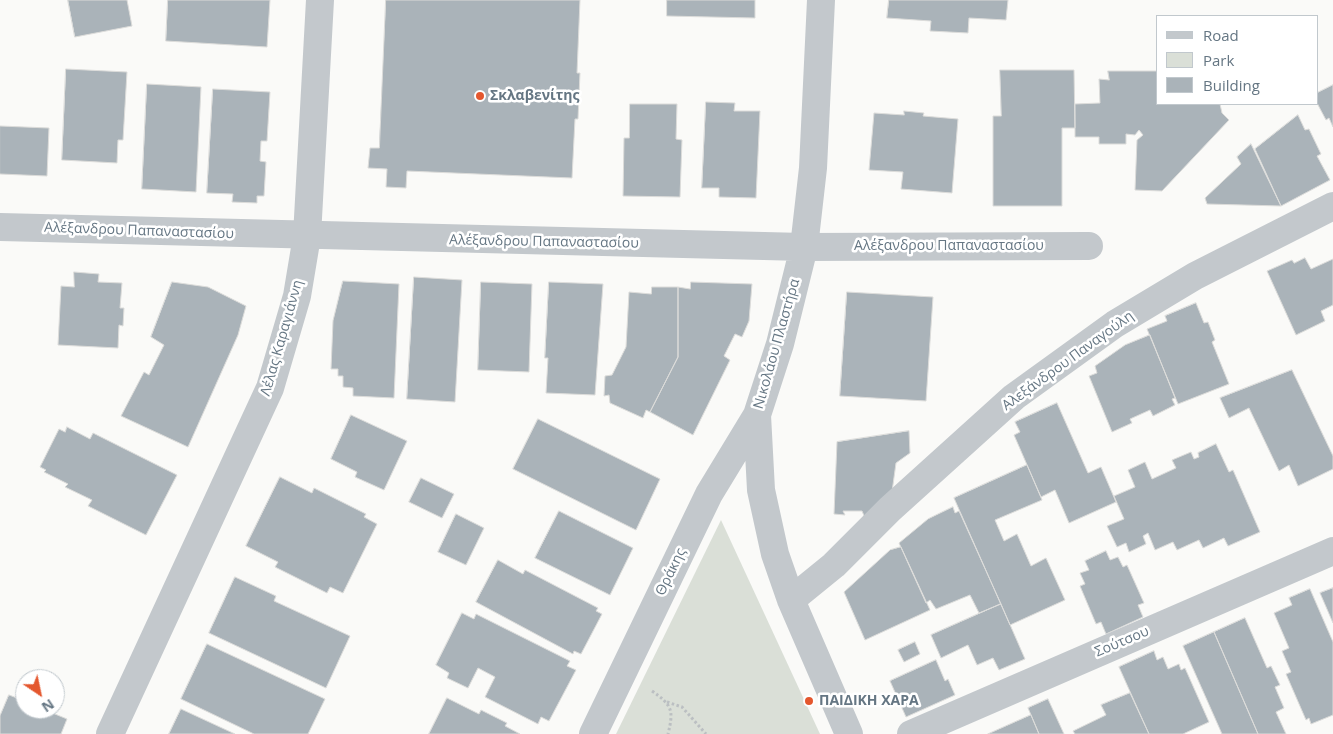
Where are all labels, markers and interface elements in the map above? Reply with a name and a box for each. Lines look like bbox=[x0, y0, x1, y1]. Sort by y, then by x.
legend bbox=[1156, 15, 1318, 105]
text: Road bbox=[1203, 25, 1239, 45]
text: Park bbox=[1203, 50, 1234, 70]
text: Building bbox=[1203, 75, 1260, 95]
place label: Σκλαβενίτης bbox=[490, 88, 579, 104]
marker: Σκλαβενίτης bbox=[474, 90, 486, 102]
street label: Αλέξανδρου Παπαναστασίου bbox=[44, 219, 234, 243]
street label: Αλέξανδρου Παπαναστασίου bbox=[449, 232, 639, 252]
street label: Αλέξανδρου Παπαναστασίου bbox=[854, 238, 1044, 254]
street label: Νικολάου Πλαστήρα bbox=[750, 277, 804, 411]
street label: Λέλας Καραγιάννη bbox=[257, 278, 307, 398]
street label: Αλεξάνδρου Παναγούλη bbox=[999, 308, 1137, 414]
street label: Θράκης bbox=[652, 546, 690, 598]
street label: Σούτσου bbox=[1092, 623, 1152, 661]
north arrow bbox=[15, 669, 65, 719]
place label: ΠΑΙΔΙΚΗ ΧΑΡΑ bbox=[819, 693, 919, 709]
text: N bbox=[38, 695, 58, 717]
marker: ΠΑΙΔΙΚΗ ΧΑΡΑ bbox=[803, 695, 815, 707]

